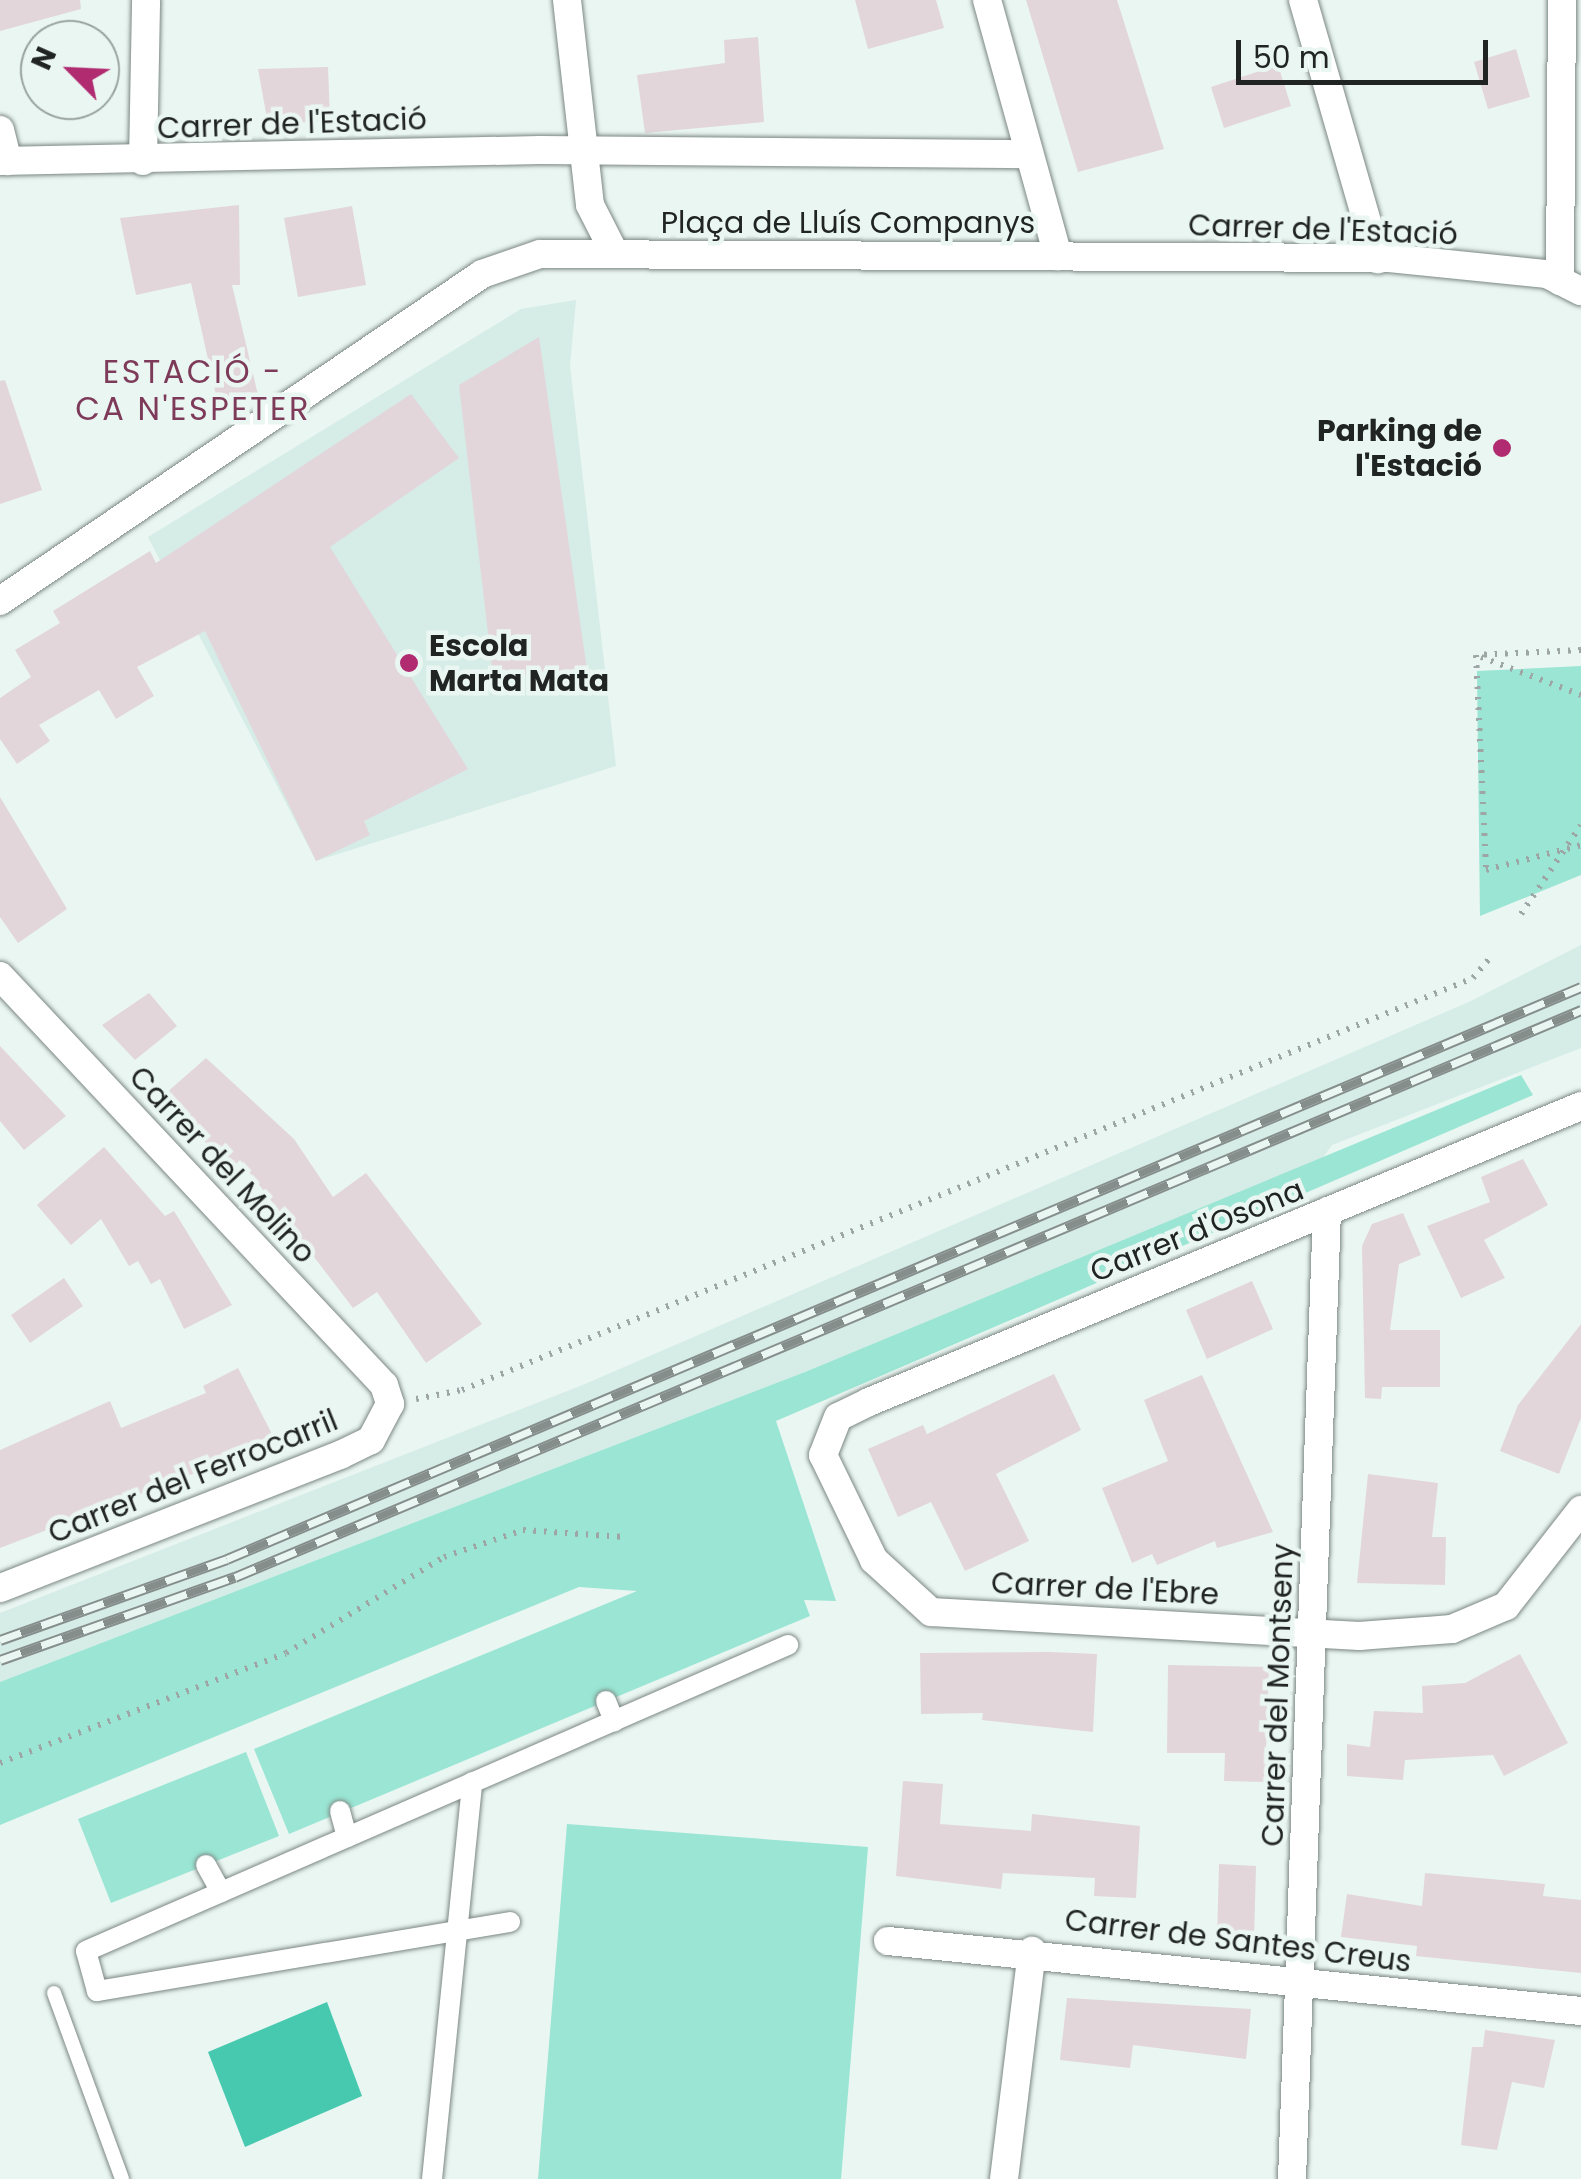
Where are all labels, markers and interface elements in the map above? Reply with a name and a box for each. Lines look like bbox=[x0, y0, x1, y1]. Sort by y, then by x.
north arrow bbox=[20, 20, 120, 120]
scale bar bbox=[1241, 20, 1494, 82]
text: 50 m bbox=[1253, 36, 1330, 79]
text: N bbox=[22, 41, 66, 76]
street label: Carrer de l'Estació bbox=[157, 101, 427, 147]
street label: Plaça de Lluís Companys bbox=[661, 205, 1035, 241]
street label: Carrer de l'Estació bbox=[1188, 207, 1458, 253]
district label: ESTACIÓ - CA N'ESPETER bbox=[75, 354, 311, 429]
place label: Parking de l'Estació bbox=[1317, 413, 1482, 484]
marker: Parking de l'Estació bbox=[1491, 437, 1513, 459]
place label: Escola Marta Mata bbox=[429, 628, 609, 698]
marker: Escola Marta Mata bbox=[398, 652, 420, 674]
street label: Carrer del Molino bbox=[122, 1059, 322, 1271]
street label: Carrer d'Osona bbox=[1085, 1172, 1309, 1290]
street label: Carrer del Ferrocarril bbox=[43, 1402, 343, 1552]
street label: Carrer del Montseny bbox=[1255, 1543, 1301, 1847]
street label: Carrer de l'Ebre bbox=[990, 1565, 1220, 1613]
street label: Carrer de Santes Creus bbox=[1063, 1902, 1413, 1980]

